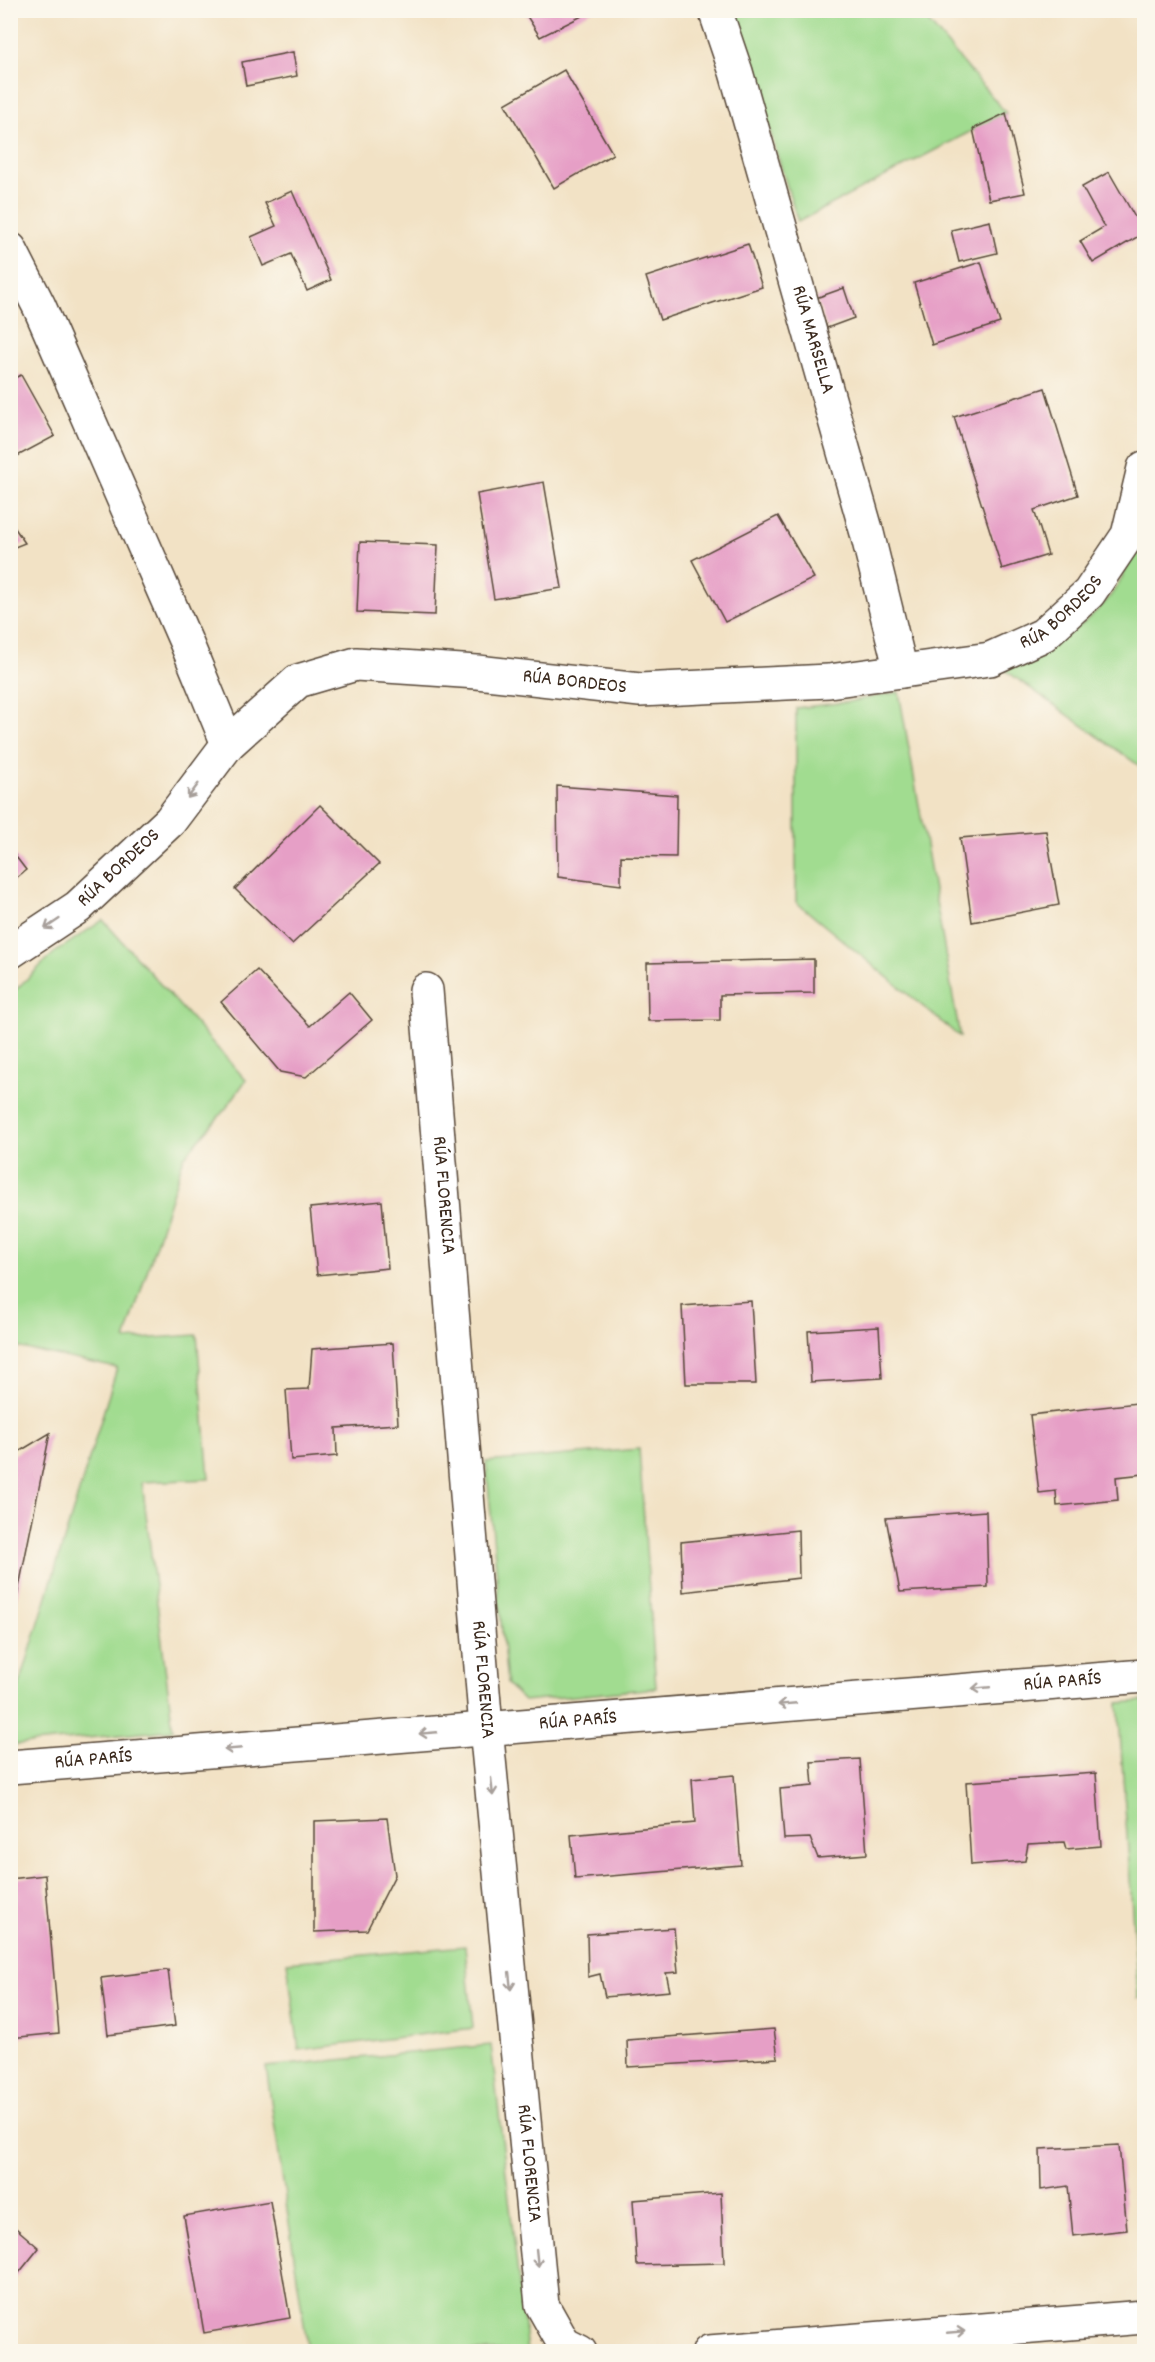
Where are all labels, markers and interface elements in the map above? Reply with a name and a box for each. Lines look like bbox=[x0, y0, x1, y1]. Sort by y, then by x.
street label: RÚA MARSELLA bbox=[783, 282, 841, 398]
street label: RÚA BORDEOS bbox=[1015, 570, 1111, 658]
street label: RÚA BORDEOS bbox=[521, 663, 628, 702]
one-way arrow bbox=[187, 783, 200, 799]
street label: RÚA BORDEOS bbox=[71, 822, 167, 914]
one-way arrow bbox=[44, 918, 61, 930]
street label: RÚA FLORENCIA bbox=[424, 1135, 461, 1256]
street label: RÚA FLORENCIA bbox=[463, 1619, 501, 1740]
street label: RÚA PARÍS bbox=[1022, 1665, 1103, 1700]
one-way arrow bbox=[972, 1683, 992, 1694]
one-way arrow bbox=[778, 1699, 798, 1710]
street label: RÚA PARÍS bbox=[538, 1704, 618, 1739]
one-way arrow bbox=[418, 1728, 438, 1739]
street label: RÚA PARÍS bbox=[53, 1743, 134, 1777]
one-way arrow bbox=[224, 1744, 244, 1755]
one-way arrow bbox=[487, 1776, 498, 1796]
one-way arrow bbox=[505, 1970, 516, 1990]
street label: RÚA FLORENCIA bbox=[509, 2103, 548, 2224]
one-way arrow bbox=[532, 2248, 543, 2268]
one-way arrow bbox=[945, 2326, 965, 2337]

